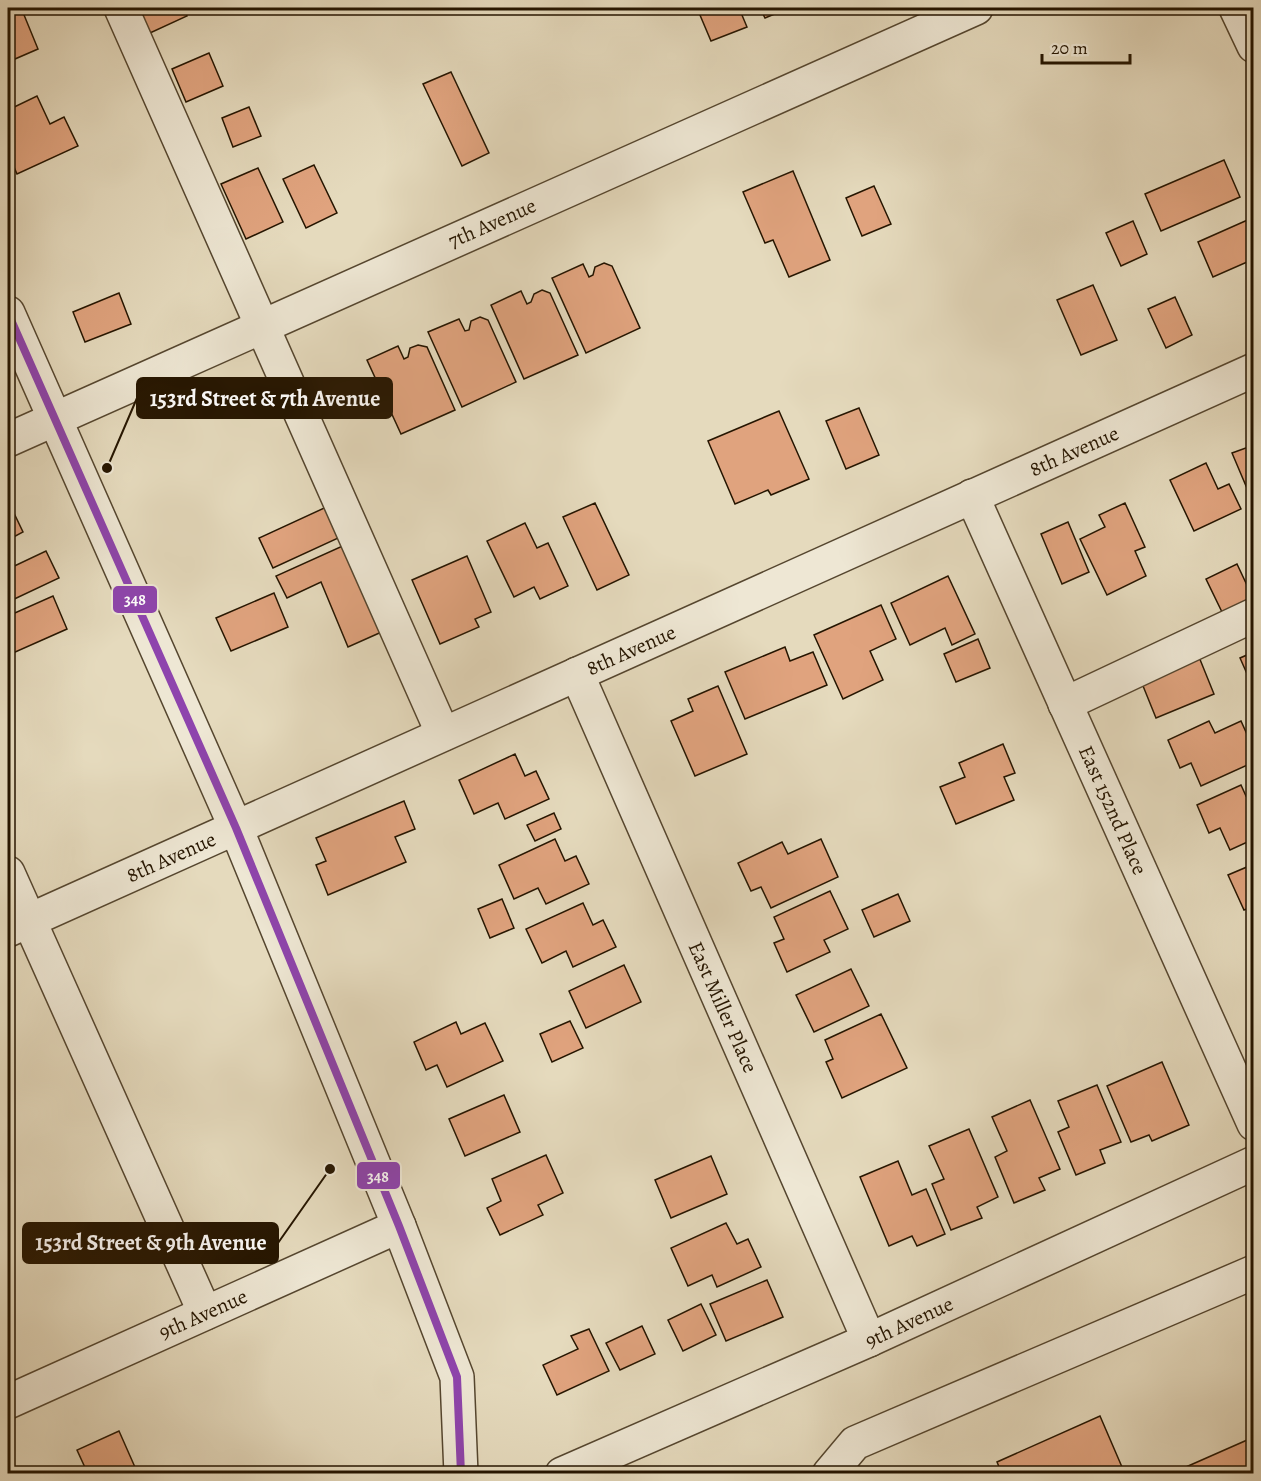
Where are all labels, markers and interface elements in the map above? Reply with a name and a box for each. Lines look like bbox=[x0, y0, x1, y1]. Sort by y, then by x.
scale bar bbox=[1042, 27, 1130, 65]
text: 20 m bbox=[1051, 36, 1088, 60]
street label: 7th Avenue bbox=[444, 191, 540, 255]
callout: 153rd Street & 7th Avenue bbox=[137, 378, 392, 418]
text: 153rd Street & 7th Avenue bbox=[150, 384, 380, 414]
street label: 8th Avenue bbox=[1025, 419, 1123, 483]
line badge: 348 bbox=[112, 585, 158, 614]
text: 348 bbox=[124, 589, 146, 611]
street label: 8th Avenue bbox=[582, 618, 680, 682]
street label: East 152nd Place bbox=[1072, 741, 1154, 879]
street label: 8th Avenue bbox=[122, 825, 220, 889]
street label: East Miller Place bbox=[682, 937, 764, 1077]
line badge: 348 bbox=[356, 1161, 401, 1190]
text: 348 bbox=[367, 1166, 389, 1188]
callout: 153rd Street & 9th Avenue bbox=[23, 1223, 278, 1263]
text: 153rd Street & 9th Avenue bbox=[35, 1228, 267, 1258]
street label: 9th Avenue bbox=[154, 1282, 252, 1346]
street label: 9th Avenue bbox=[860, 1289, 958, 1355]

